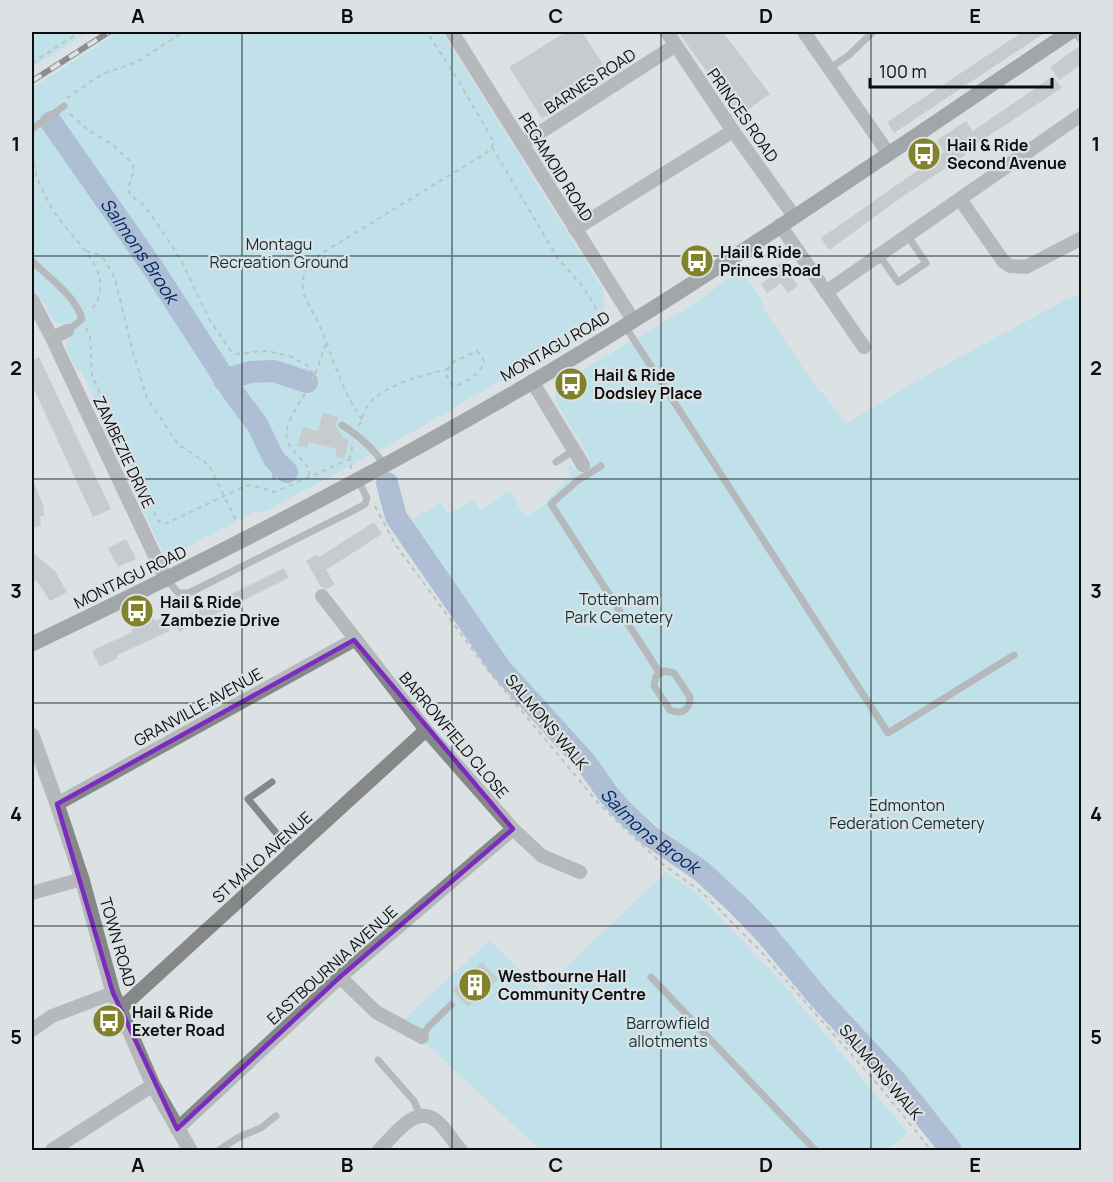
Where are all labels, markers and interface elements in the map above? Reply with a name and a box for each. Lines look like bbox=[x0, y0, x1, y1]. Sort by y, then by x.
text: A bbox=[131, 2, 145, 29]
text: B bbox=[341, 2, 354, 29]
text: C bbox=[549, 2, 563, 29]
text: D bbox=[759, 2, 773, 29]
text: E bbox=[969, 2, 981, 29]
street label: BARNES ROAD bbox=[540, 43, 640, 119]
scale bar bbox=[870, 51, 1052, 89]
text: 100 m bbox=[879, 59, 927, 83]
street label: PRINCES ROAD bbox=[702, 64, 784, 167]
street label: PEGAMOID ROAD bbox=[514, 108, 598, 226]
text: 1 bbox=[12, 130, 20, 157]
text: 1 bbox=[1092, 130, 1100, 157]
place label: Hail & Ride Second Avenue bbox=[947, 134, 1067, 174]
bus stop icon: Hail & Ride Second Avenue bbox=[906, 136, 942, 172]
water label: Salmons Brook bbox=[95, 193, 186, 310]
park label: Montagu Recreation Ground bbox=[209, 233, 349, 273]
place label: Hail & Ride Princes Road bbox=[720, 241, 821, 281]
bus stop icon: Hail & Ride Princes Road bbox=[679, 243, 715, 279]
street label: MONTAGU ROAD bbox=[496, 306, 614, 386]
text: 2 bbox=[10, 354, 22, 381]
text: 2 bbox=[1090, 354, 1102, 381]
place label: Hail & Ride Dodsley Place bbox=[594, 364, 703, 404]
bus stop icon: Hail & Ride Dodsley Place bbox=[553, 366, 589, 402]
street label: ZAMBEZIE DRIVE bbox=[88, 392, 160, 512]
street label: MONTAGU ROAD bbox=[70, 540, 190, 614]
text: 3 bbox=[10, 577, 22, 604]
text: 3 bbox=[1090, 577, 1102, 604]
park label: Tottenham Park Cemetery bbox=[565, 588, 674, 628]
place label: Hail & Ride Zambezie Drive bbox=[160, 591, 280, 631]
bus stop icon: Hail & Ride Zambezie Drive bbox=[119, 593, 155, 629]
street label: GRANVILLE AVENUE bbox=[130, 663, 266, 751]
street label: BARROWFIELD CLOSE bbox=[394, 667, 514, 803]
street label: SALMONS WALK bbox=[500, 669, 594, 775]
water label: Salmons Brook bbox=[596, 782, 707, 881]
park label: Edmonton Federation Cemetery bbox=[829, 794, 985, 834]
text: 4 bbox=[10, 800, 22, 827]
text: 4 bbox=[1090, 800, 1102, 827]
street label: ST MALO AVENUE bbox=[207, 806, 317, 908]
street label: TOWN ROAD bbox=[95, 895, 141, 989]
street label: EASTBOURNIA AVENUE bbox=[262, 901, 402, 1029]
place label: Westbourne Hall Community Centre bbox=[498, 965, 646, 1005]
building icon: Westbourne Hall Community Centre bbox=[457, 967, 493, 1003]
place label: Hail & Ride Exeter Road bbox=[132, 1001, 225, 1041]
bus stop icon: Hail & Ride Exeter Road bbox=[91, 1003, 127, 1039]
park label: Barrowfield allotments bbox=[626, 1012, 710, 1052]
street label: SALMONS WALK bbox=[834, 1019, 928, 1125]
text: 5 bbox=[10, 1023, 22, 1050]
text: 5 bbox=[1090, 1023, 1102, 1050]
text: A bbox=[131, 1151, 145, 1178]
text: B bbox=[341, 1151, 354, 1178]
text: C bbox=[549, 1151, 563, 1178]
text: D bbox=[759, 1151, 773, 1178]
text: E bbox=[969, 1151, 981, 1178]

